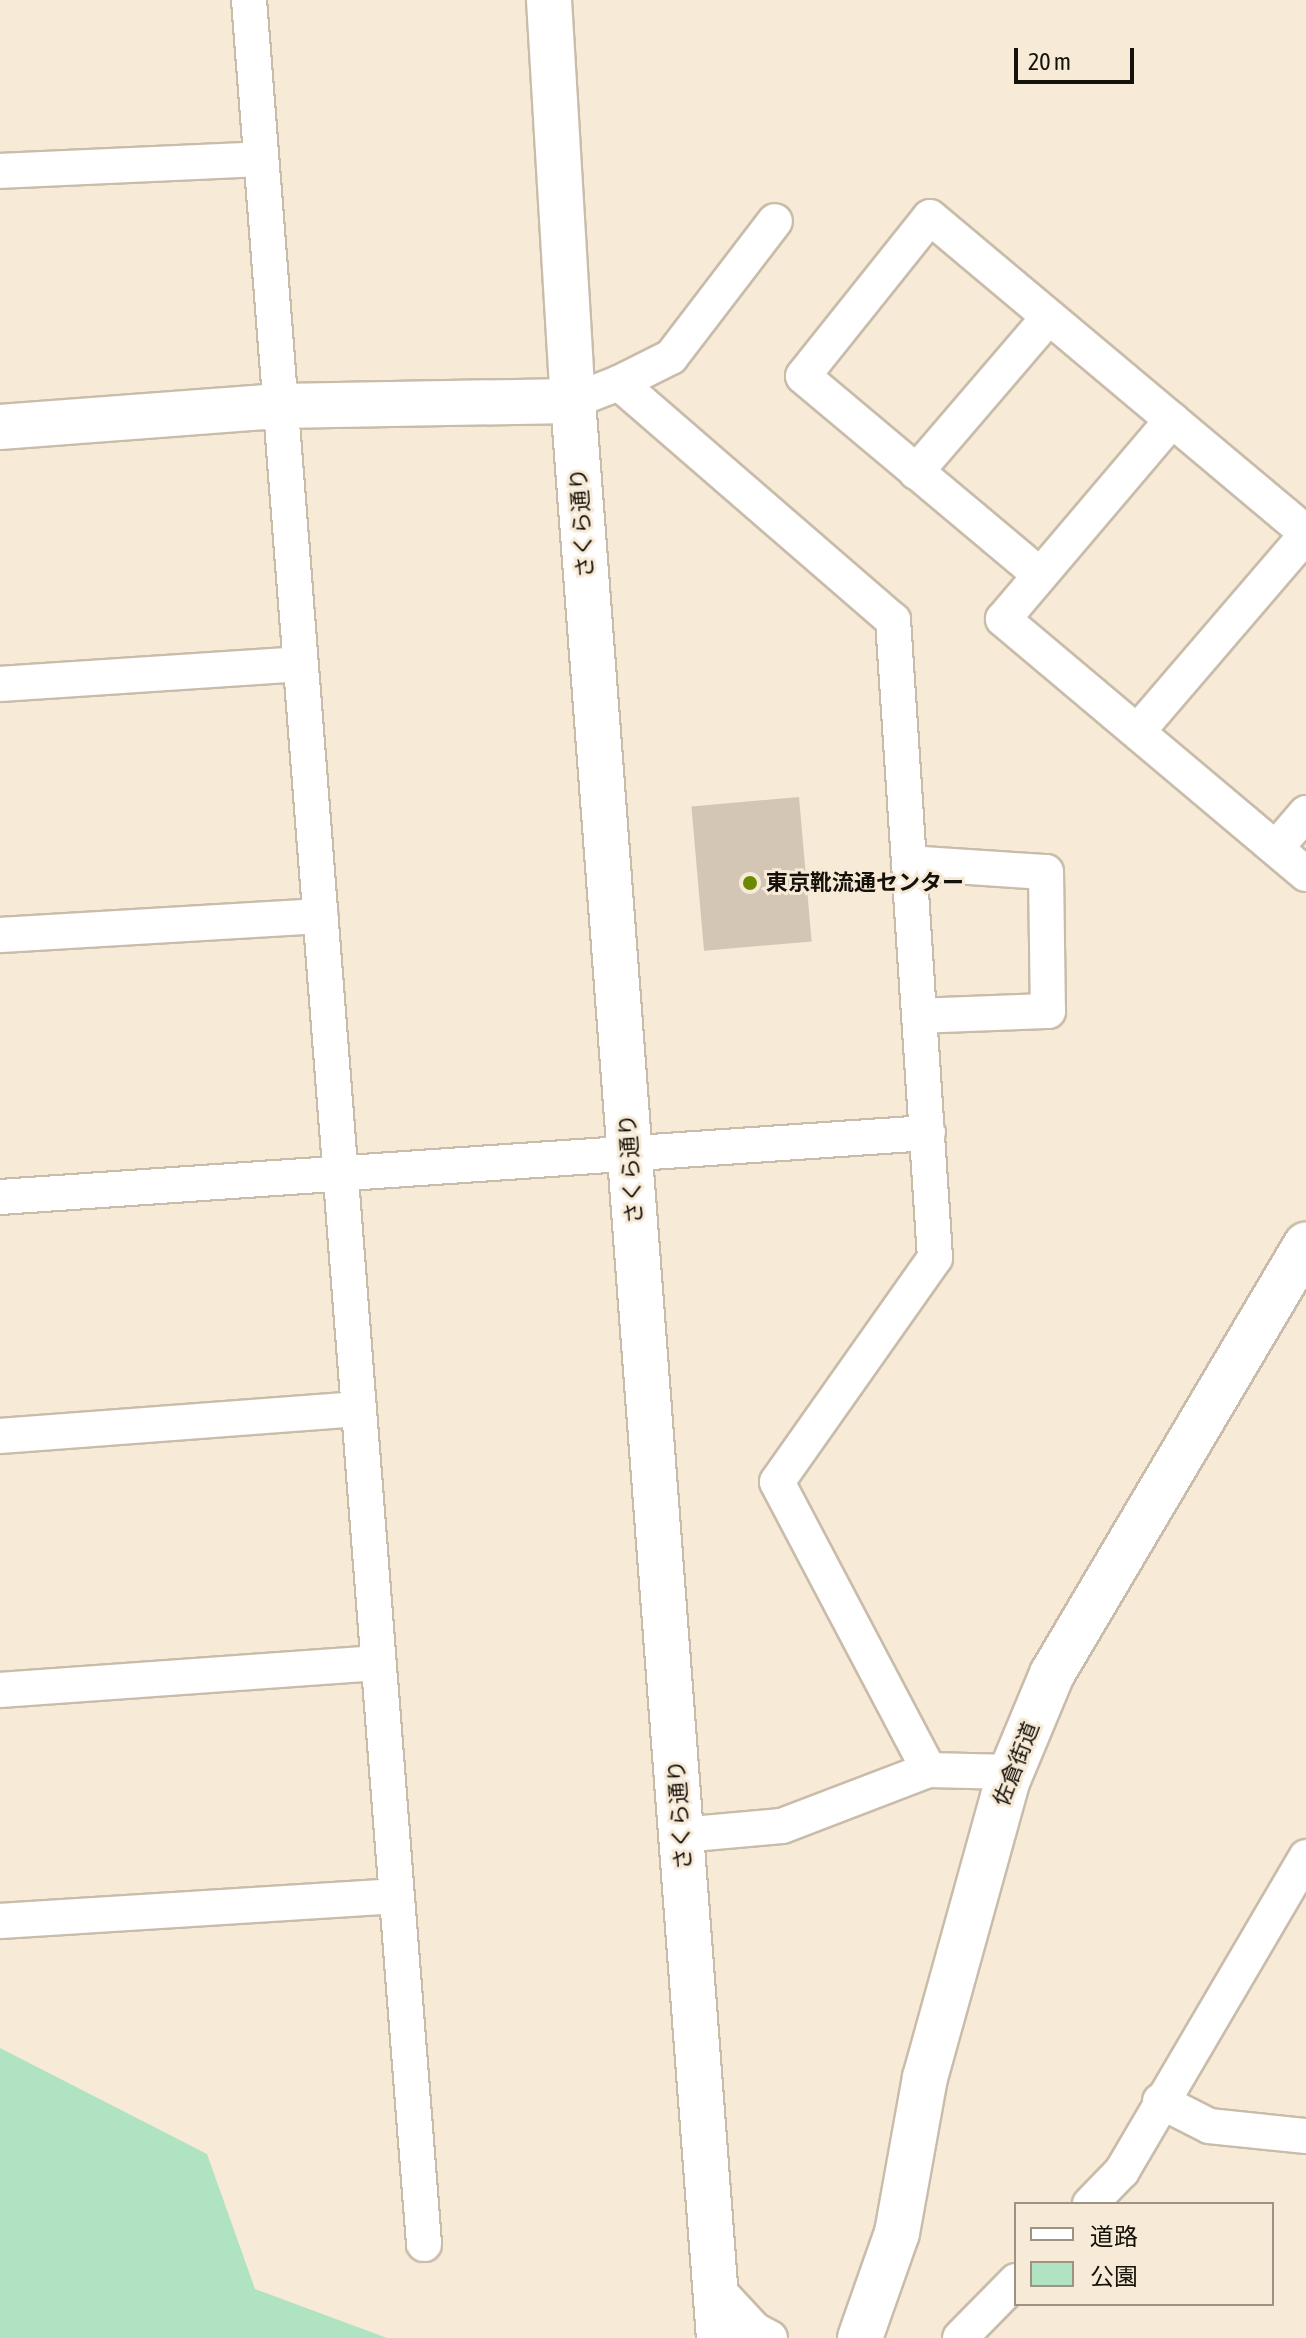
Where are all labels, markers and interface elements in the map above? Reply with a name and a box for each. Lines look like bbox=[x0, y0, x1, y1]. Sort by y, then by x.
scale bar bbox=[1018, 32, 1138, 82]
text: 20 m bbox=[1028, 48, 1071, 75]
street label: さくら通り bbox=[565, 467, 599, 579]
place label: 東京靴流通センター bbox=[766, 870, 964, 896]
marker: 東京靴流通センター bbox=[741, 874, 759, 892]
street label: さくら通り bbox=[614, 1113, 648, 1225]
street label: 佐倉街道 bbox=[988, 1718, 1044, 1810]
street label: さくら通り bbox=[663, 1759, 697, 1871]
legend bbox=[1014, 2202, 1274, 2306]
text: 道路 bbox=[1090, 2223, 1138, 2250]
text: 公園 bbox=[1090, 2263, 1138, 2290]

